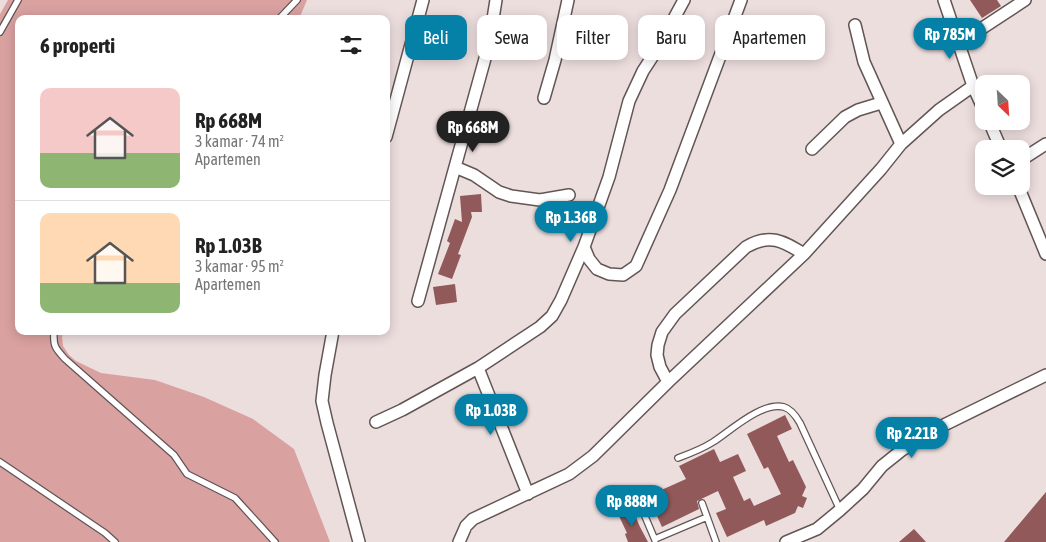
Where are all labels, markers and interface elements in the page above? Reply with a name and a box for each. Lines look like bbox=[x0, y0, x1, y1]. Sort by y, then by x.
chip: Beli bbox=[405, 15, 467, 60]
chip: Sewa bbox=[477, 15, 547, 60]
chip: Filter bbox=[557, 15, 628, 60]
chip: Baru bbox=[638, 15, 705, 60]
chip: Apartemen bbox=[715, 15, 825, 60]
pin: Rp 785M bbox=[904, 18, 996, 60]
text: Rp 785M bbox=[924, 25, 976, 43]
icon: filters bbox=[337, 31, 365, 59]
text: 6 properti bbox=[40, 33, 115, 57]
north arrow bbox=[975, 75, 1030, 130]
map controls bbox=[975, 75, 1030, 195]
icon: home bbox=[80, 108, 140, 168]
text: Rp 668M bbox=[195, 108, 262, 132]
pin: Rp 668M bbox=[427, 110, 519, 153]
text: Rp 668M bbox=[447, 118, 499, 136]
text: 3 kamar · 74 m² bbox=[195, 132, 284, 150]
button: layers bbox=[975, 140, 1030, 195]
text: Apartemen bbox=[195, 150, 261, 168]
pin: Rp 1.36B bbox=[519, 200, 623, 243]
text: Rp 1.36B bbox=[546, 208, 596, 226]
icon: home bbox=[80, 233, 140, 293]
text: Rp 1.03B bbox=[195, 233, 262, 257]
text: 3 kamar · 95 m² bbox=[195, 257, 284, 275]
text: Apartemen bbox=[195, 275, 261, 293]
pin: Rp 1.03B bbox=[439, 394, 543, 436]
text: Rp 1.03B bbox=[466, 401, 516, 419]
pin: Rp 2.21B bbox=[860, 416, 964, 459]
text: Rp 2.21B bbox=[887, 424, 937, 442]
pin: Rp 888M bbox=[586, 484, 678, 527]
text: Rp 888M bbox=[606, 492, 658, 510]

